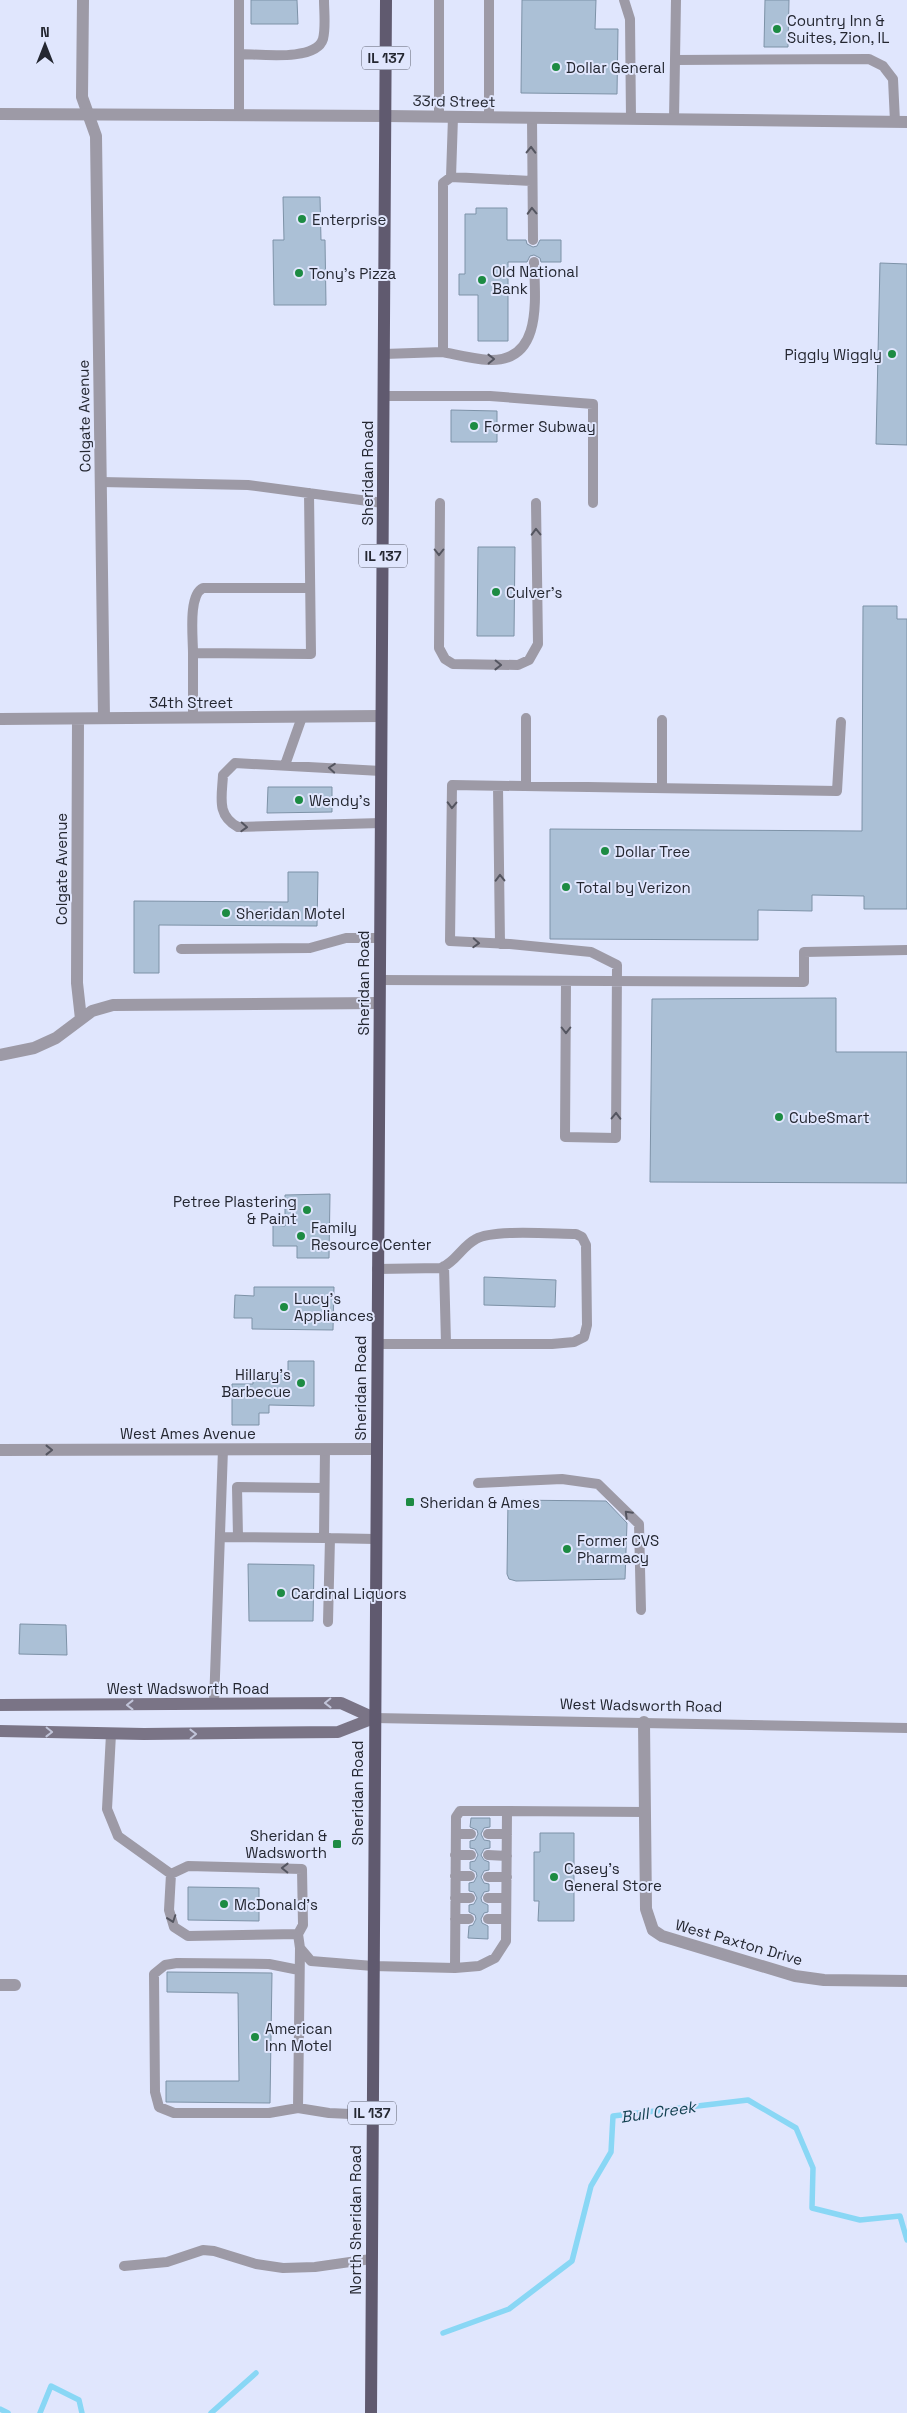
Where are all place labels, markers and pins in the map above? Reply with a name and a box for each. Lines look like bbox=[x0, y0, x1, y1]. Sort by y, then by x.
place label: Country Inn & Suites, Zion, IL bbox=[787, 11, 889, 47]
marker: Country Inn & Suites, Zion, IL bbox=[771, 23, 783, 35]
place label: Dollar General bbox=[566, 58, 665, 77]
marker: Dollar General bbox=[550, 61, 562, 73]
place label: Enterprise bbox=[312, 210, 386, 229]
marker: Enterprise bbox=[296, 213, 308, 225]
place label: Old National Bank bbox=[492, 262, 579, 298]
place label: Tony's Pizza bbox=[309, 264, 397, 283]
marker: Tony's Pizza bbox=[293, 267, 305, 279]
marker: Old National Bank bbox=[476, 274, 488, 286]
place label: Piggly Wiggly bbox=[785, 345, 882, 364]
marker: Piggly Wiggly bbox=[886, 348, 898, 360]
place label: Former Subway bbox=[484, 417, 596, 436]
marker: Former Subway bbox=[468, 420, 480, 432]
place label: Culver's bbox=[506, 583, 563, 602]
marker: Culver's bbox=[490, 586, 502, 598]
place label: Wendy's bbox=[309, 791, 371, 810]
marker: Wendy's bbox=[293, 794, 305, 806]
place label: Dollar Tree bbox=[615, 842, 690, 861]
marker: Dollar Tree bbox=[599, 845, 611, 857]
place label: Total by Verizon bbox=[576, 878, 691, 897]
marker: Total by Verizon bbox=[560, 881, 572, 893]
place label: Sheridan Motel bbox=[236, 904, 345, 923]
marker: Sheridan Motel bbox=[220, 907, 232, 919]
place label: CubeSmart bbox=[789, 1108, 870, 1127]
marker: CubeSmart bbox=[773, 1111, 785, 1123]
place label: Petree Plastering & Paint bbox=[173, 1192, 297, 1228]
marker: Petree Plastering & Paint bbox=[301, 1204, 313, 1216]
place label: Family Resource Center bbox=[311, 1218, 432, 1254]
marker: Family Resource Center bbox=[295, 1230, 307, 1242]
place label: Lucy's Appliances bbox=[294, 1289, 374, 1325]
marker: Lucy's Appliances bbox=[278, 1301, 290, 1313]
place label: Hillary's Barbecue bbox=[221, 1365, 291, 1401]
marker: Hillary's Barbecue bbox=[295, 1377, 307, 1389]
place label: Sheridan & Ames bbox=[420, 1493, 540, 1512]
marker: Sheridan & Ames bbox=[404, 1496, 416, 1508]
place label: Former CVS Pharmacy bbox=[577, 1531, 659, 1567]
marker: Former CVS Pharmacy bbox=[561, 1543, 573, 1555]
place label: Cardinal Liquors bbox=[291, 1584, 407, 1603]
marker: Cardinal Liquors bbox=[275, 1587, 287, 1599]
place label: Sheridan & Wadsworth bbox=[245, 1826, 327, 1862]
marker: Sheridan & Wadsworth bbox=[331, 1838, 343, 1850]
place label: Casey's General Store bbox=[564, 1859, 662, 1895]
marker: Casey's General Store bbox=[548, 1871, 560, 1883]
place label: McDonald's bbox=[234, 1895, 318, 1914]
marker: McDonald's bbox=[218, 1898, 230, 1910]
place label: American Inn Motel bbox=[265, 2019, 332, 2055]
marker: American Inn Motel bbox=[249, 2031, 261, 2043]

